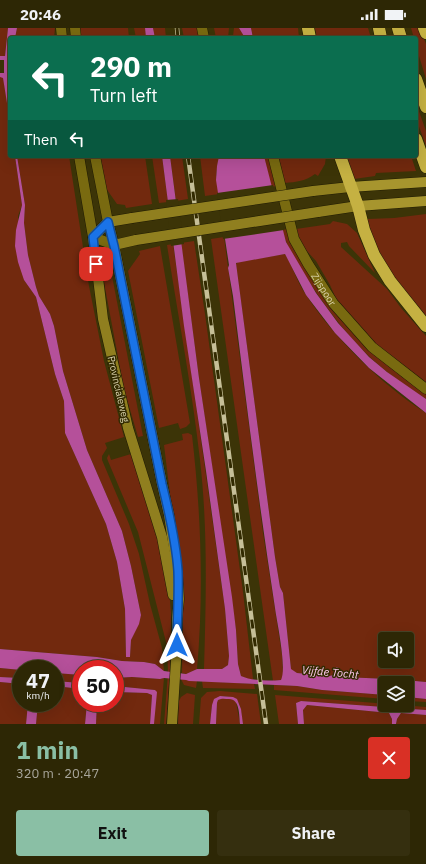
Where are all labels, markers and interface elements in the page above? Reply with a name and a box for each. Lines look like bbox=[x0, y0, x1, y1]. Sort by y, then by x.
text: 20:46 bbox=[20, 5, 61, 24]
text: 290 m bbox=[90, 48, 172, 85]
icon: left bbox=[24, 52, 76, 104]
text: Turn left bbox=[90, 84, 158, 107]
icon: left bbox=[66, 128, 88, 150]
text: Then bbox=[24, 130, 58, 149]
pin bbox=[79, 247, 113, 281]
icon: arrive bbox=[85, 253, 107, 275]
street label: Zijspoor bbox=[308, 270, 339, 308]
street label: Provincialeweg bbox=[105, 355, 133, 424]
position arrow bbox=[156, 624, 198, 666]
map controls bbox=[378, 632, 414, 712]
button: sound bbox=[378, 632, 414, 668]
speed limit sign: 50 bbox=[72, 660, 124, 712]
water label: Vijfde Tocht bbox=[301, 663, 359, 681]
text: 47 bbox=[26, 667, 50, 694]
button: layers bbox=[378, 676, 414, 712]
text: km/h bbox=[26, 689, 50, 702]
text: 1 min bbox=[16, 734, 79, 766]
button: close bbox=[368, 737, 410, 779]
text: 320 m · 20:47 bbox=[16, 765, 99, 782]
button: Exit bbox=[16, 810, 209, 856]
button: Share bbox=[217, 810, 410, 856]

